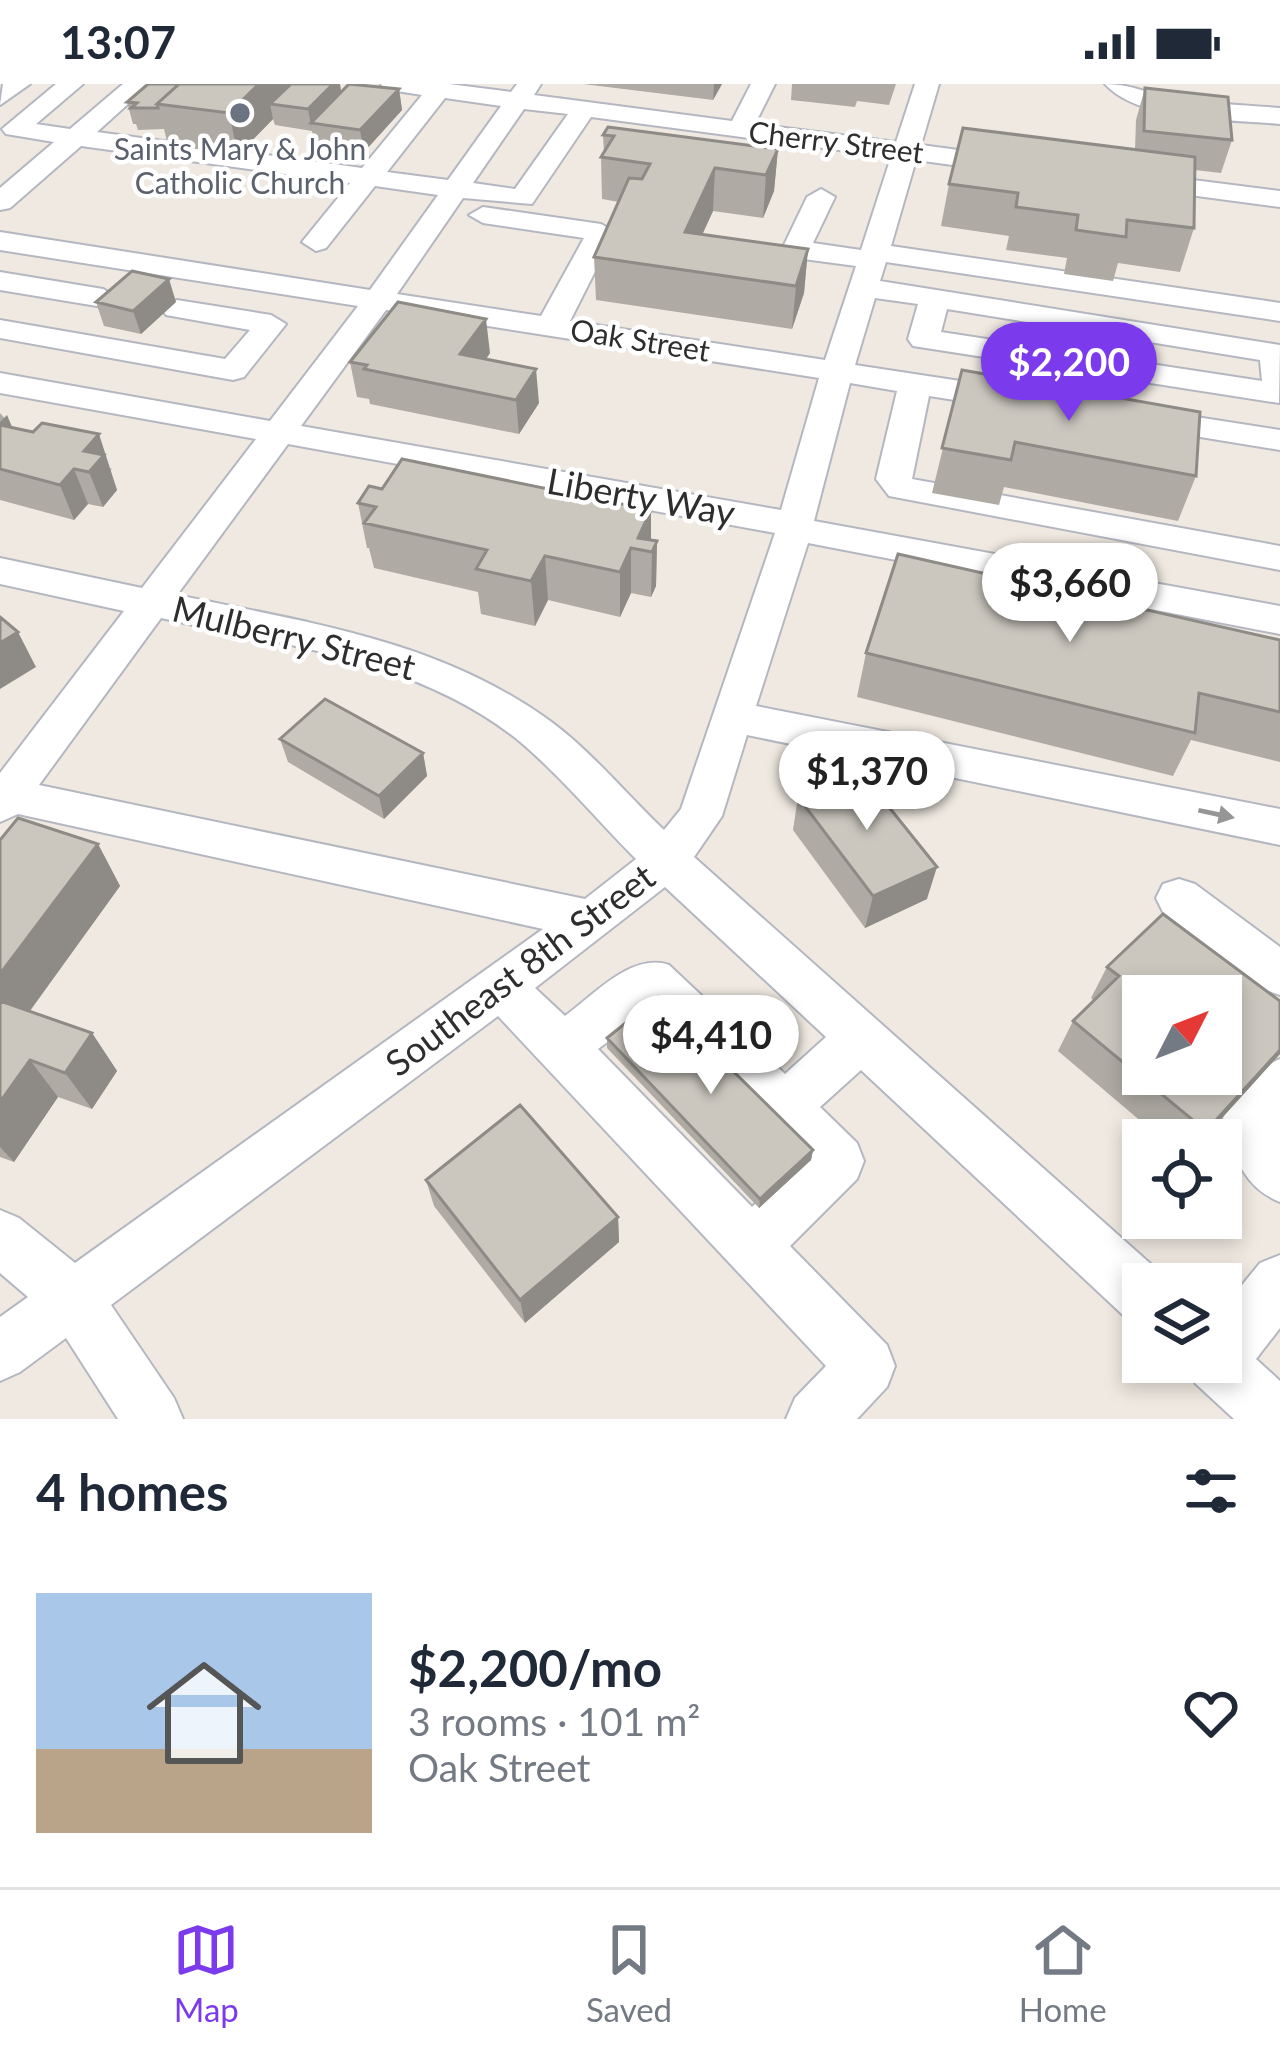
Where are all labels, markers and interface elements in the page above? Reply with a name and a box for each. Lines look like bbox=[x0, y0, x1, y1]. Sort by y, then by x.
text: 13:07 bbox=[60, 15, 176, 69]
marker: Saints Mary & John Catholic Church bbox=[227, 100, 253, 126]
street label: Cherry Street bbox=[747, 112, 926, 170]
place label: Saints Mary & John Catholic Church bbox=[114, 130, 366, 200]
street label: Oak Street bbox=[568, 310, 713, 368]
pin: $2,200 bbox=[971, 322, 1167, 424]
text: $2,200 bbox=[1008, 338, 1130, 384]
street label: Liberty Way bbox=[544, 458, 739, 534]
pin: $3,660 bbox=[972, 543, 1168, 645]
text: $3,660 bbox=[1009, 559, 1131, 605]
street label: Mulberry Street bbox=[168, 586, 420, 688]
pin: $1,370 bbox=[769, 731, 965, 833]
text: $1,370 bbox=[806, 747, 928, 793]
one-way arrow bbox=[1197, 805, 1235, 824]
street label: Southeast 8th Street bbox=[376, 854, 663, 1085]
north arrow bbox=[1122, 975, 1242, 1095]
map controls bbox=[1122, 975, 1242, 1383]
pin: $4,410 bbox=[613, 995, 809, 1097]
text: $4,410 bbox=[650, 1011, 772, 1057]
button: locate bbox=[1122, 1119, 1242, 1239]
button: layers bbox=[1122, 1263, 1242, 1383]
icon: filters bbox=[1178, 1458, 1244, 1524]
text: 4 homes bbox=[36, 1461, 228, 1522]
text: $2,200/mo bbox=[408, 1637, 662, 1698]
icon: home bbox=[132, 1641, 276, 1785]
icon: heart bbox=[1178, 1680, 1244, 1746]
text: 3 rooms · 101 m² bbox=[408, 1698, 700, 1744]
text: Oak Street bbox=[408, 1744, 591, 1790]
tab: Map bbox=[173, 1917, 239, 2029]
tab: Saved bbox=[586, 1917, 672, 2029]
tab: Home bbox=[1019, 1917, 1107, 2029]

